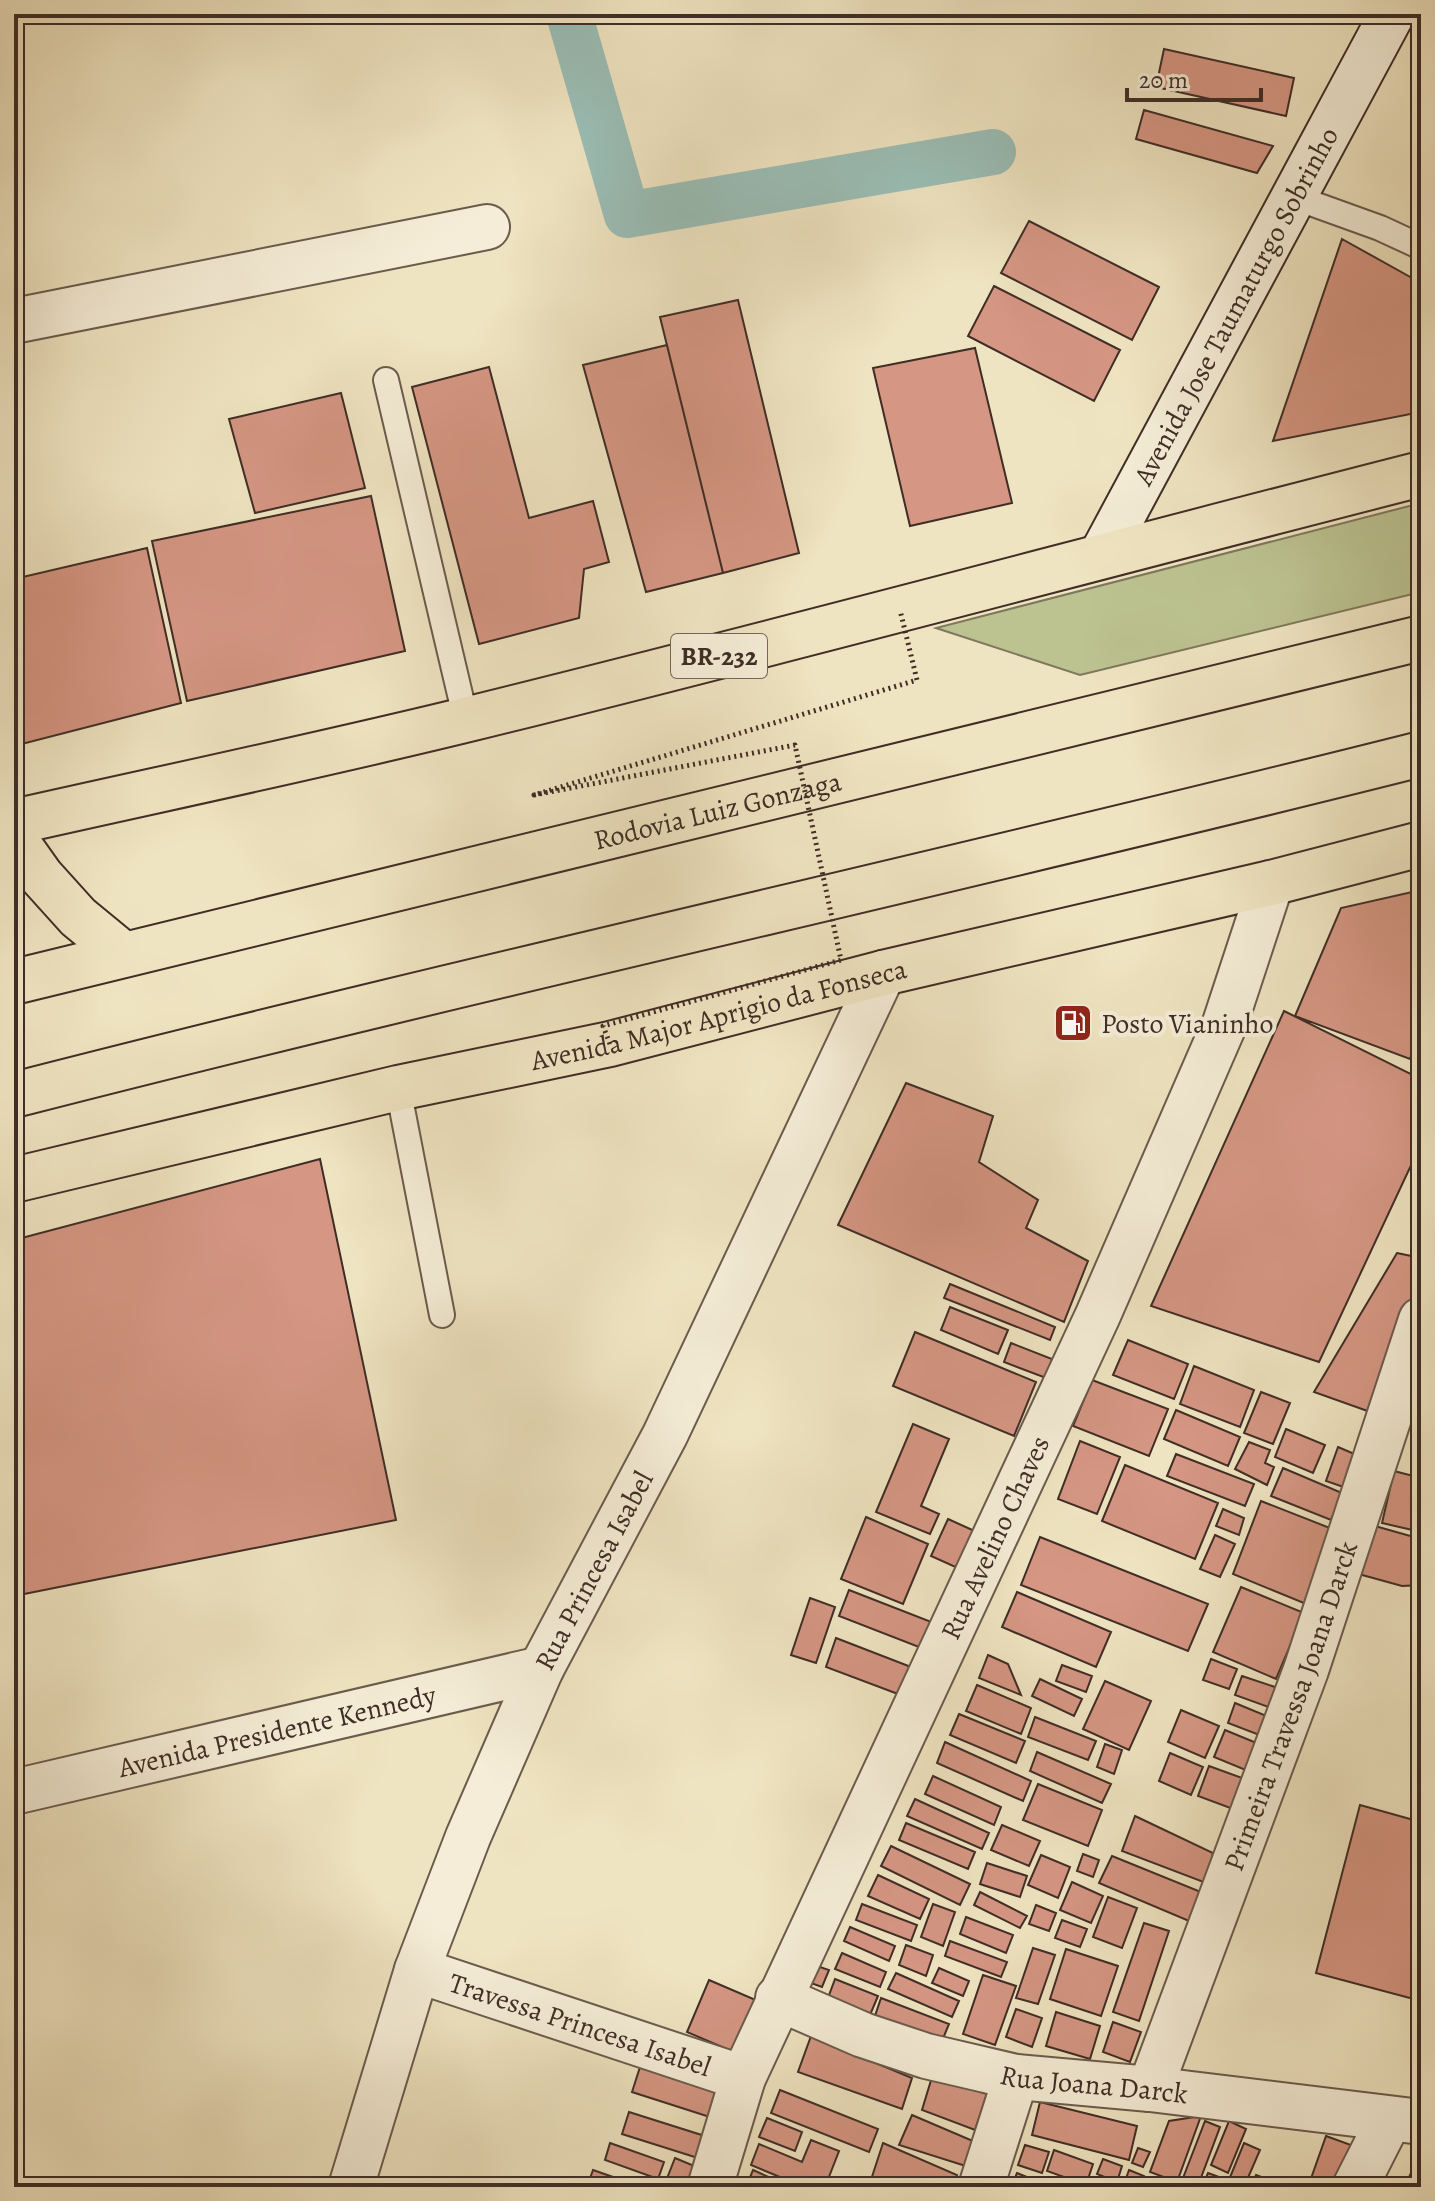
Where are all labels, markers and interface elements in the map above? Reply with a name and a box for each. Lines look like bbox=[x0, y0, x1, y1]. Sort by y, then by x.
scale bar bbox=[1127, 52, 1261, 102]
text: 20 m bbox=[1139, 64, 1188, 96]
street label: Avenida Jose Taumaturgo Sobrinho bbox=[1124, 121, 1348, 493]
road number: BR-232 bbox=[671, 634, 767, 678]
street label: Rodovia Luiz Gonzaga bbox=[590, 762, 845, 860]
street label: Avenida Major Aprigio da Fonseca bbox=[527, 950, 911, 1080]
fuel station icon: Posto Vianinho bbox=[1052, 1002, 1094, 1044]
place label: Posto Vianinho bbox=[1101, 1005, 1273, 1043]
street label: Rua Avelino Chaves bbox=[932, 1430, 1059, 1646]
street label: Rua Princesa Isabel bbox=[526, 1464, 663, 1677]
street label: Primeira Travessa Joana Darck bbox=[1215, 1536, 1367, 1877]
street label: Avenida Presidente Kennedy bbox=[114, 1676, 440, 1787]
street label: Travessa Princesa Isabel bbox=[444, 1964, 716, 2086]
street label: Rua Joana Darck bbox=[996, 2056, 1190, 2113]

